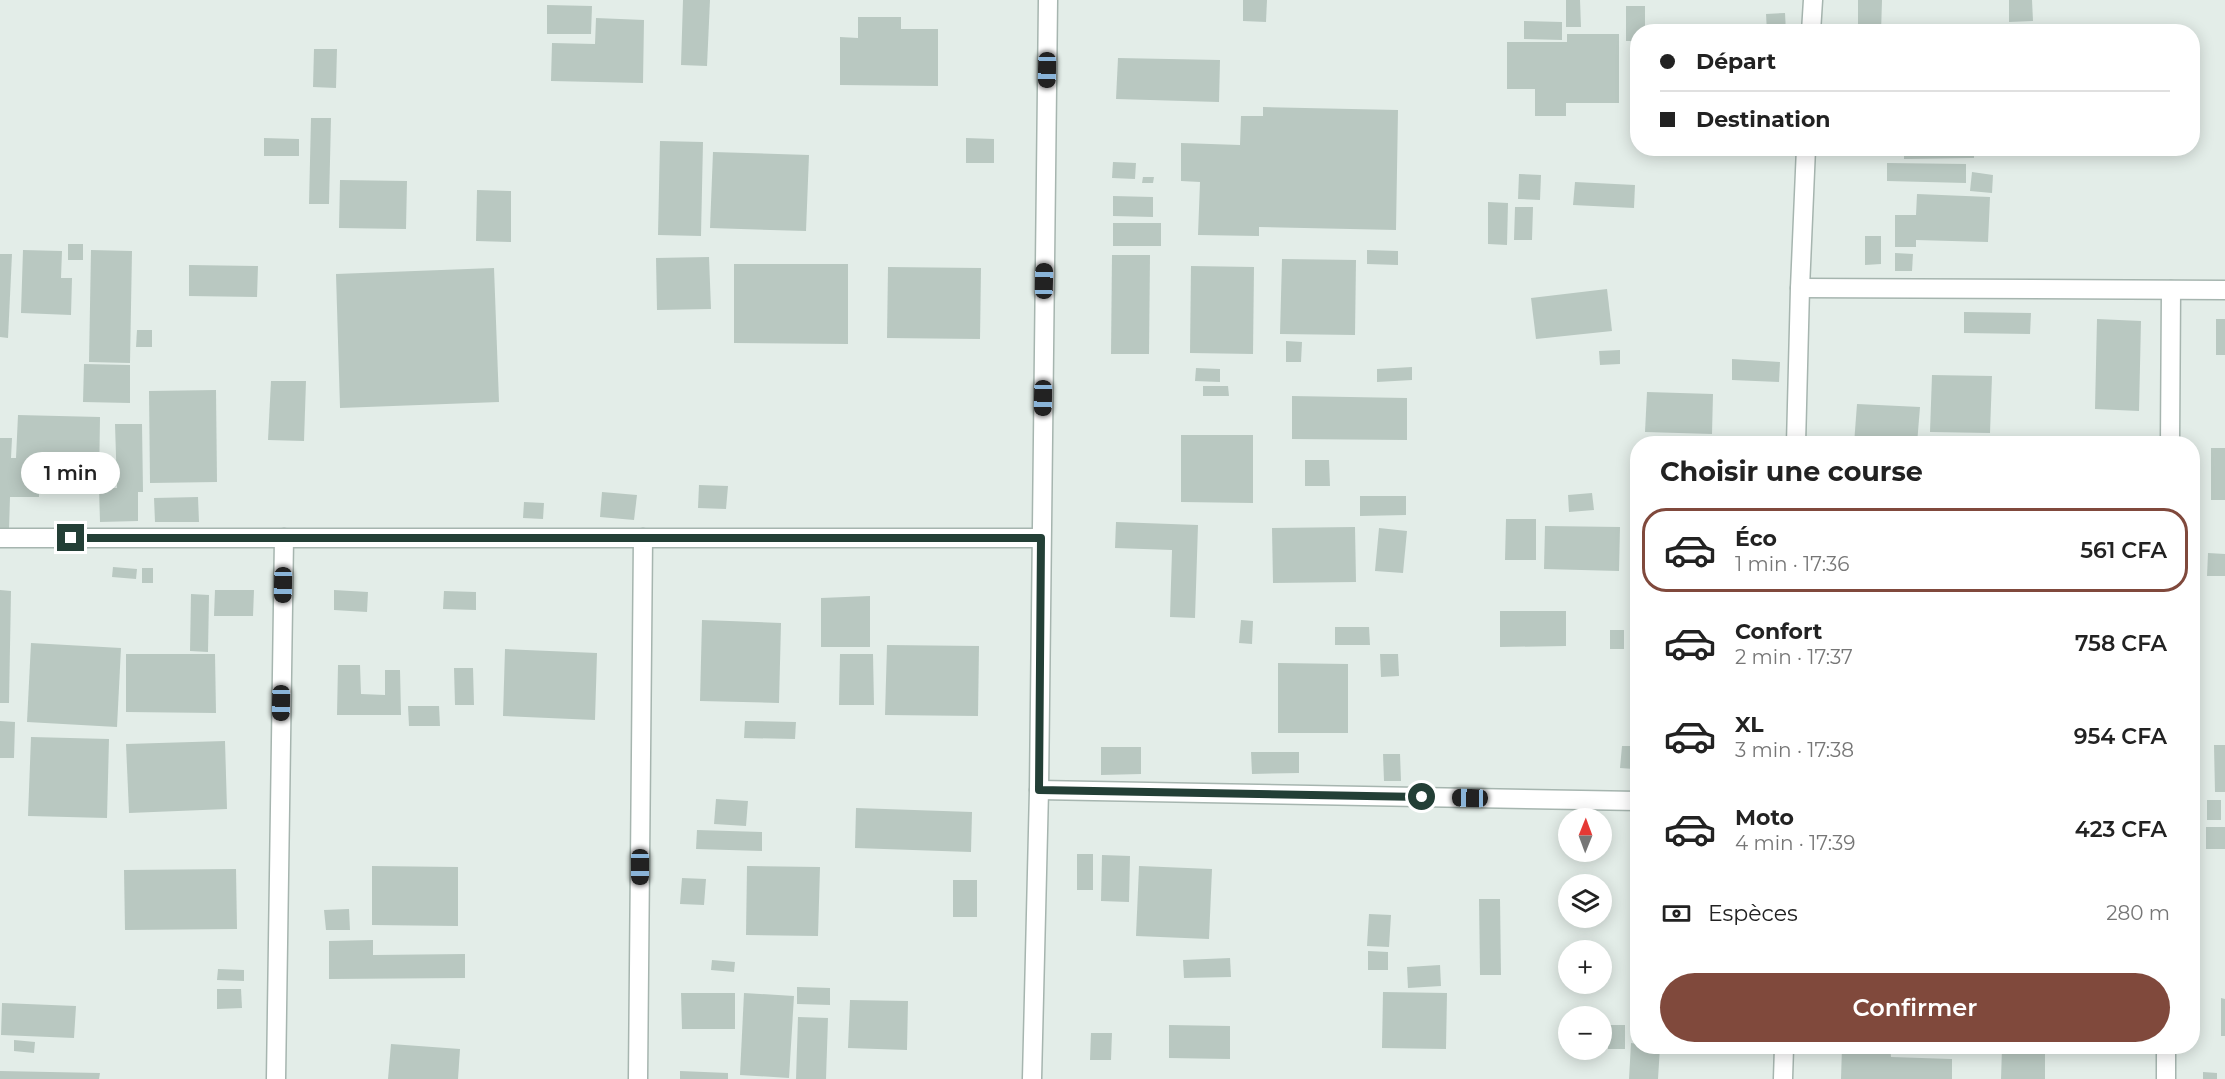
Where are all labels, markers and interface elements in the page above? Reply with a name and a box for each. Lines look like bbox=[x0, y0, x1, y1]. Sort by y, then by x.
text: Départ bbox=[1696, 48, 1776, 75]
car bbox=[1038, 52, 1056, 88]
text: Destination bbox=[1696, 106, 1831, 133]
car bbox=[1035, 263, 1053, 299]
car bbox=[1034, 380, 1052, 416]
callout: 1 min bbox=[22, 451, 121, 493]
text: Choisir une course bbox=[1660, 455, 1923, 488]
text: 1 min bbox=[44, 461, 97, 485]
icon: car bbox=[1663, 523, 1717, 577]
route end bbox=[57, 524, 84, 551]
text: Éco bbox=[1735, 525, 1777, 552]
text: 561 CFA bbox=[2080, 537, 2167, 564]
text: 1 min · 17:36 bbox=[1735, 552, 1849, 576]
car bbox=[274, 567, 292, 603]
icon: car bbox=[1663, 616, 1717, 670]
text: Confort bbox=[1735, 618, 1822, 645]
text: 758 CFA bbox=[2075, 630, 2167, 657]
text: 2 min · 17:37 bbox=[1735, 645, 1853, 669]
car bbox=[272, 685, 290, 721]
icon: car bbox=[1663, 709, 1717, 763]
text: XL bbox=[1735, 711, 1764, 738]
text: 954 CFA bbox=[2074, 723, 2167, 750]
text: 3 min · 17:38 bbox=[1735, 738, 1854, 762]
route start bbox=[1408, 783, 1435, 810]
car bbox=[1452, 789, 1488, 807]
icon: car bbox=[1663, 802, 1717, 856]
text: Moto bbox=[1735, 804, 1794, 831]
north arrow bbox=[1558, 808, 1612, 862]
map controls bbox=[1558, 808, 1612, 1060]
text: 423 CFA bbox=[2075, 816, 2167, 843]
text: 4 min · 17:39 bbox=[1735, 831, 1855, 855]
car bbox=[631, 849, 649, 885]
button: layers bbox=[1558, 874, 1612, 928]
icon: cash bbox=[1660, 897, 1693, 930]
text: Espèces bbox=[1708, 900, 1798, 927]
text: 280 m bbox=[2106, 901, 2170, 925]
button: + bbox=[1558, 940, 1612, 994]
button: Confirmer bbox=[1660, 973, 2170, 1042]
button: − bbox=[1558, 1006, 1612, 1060]

